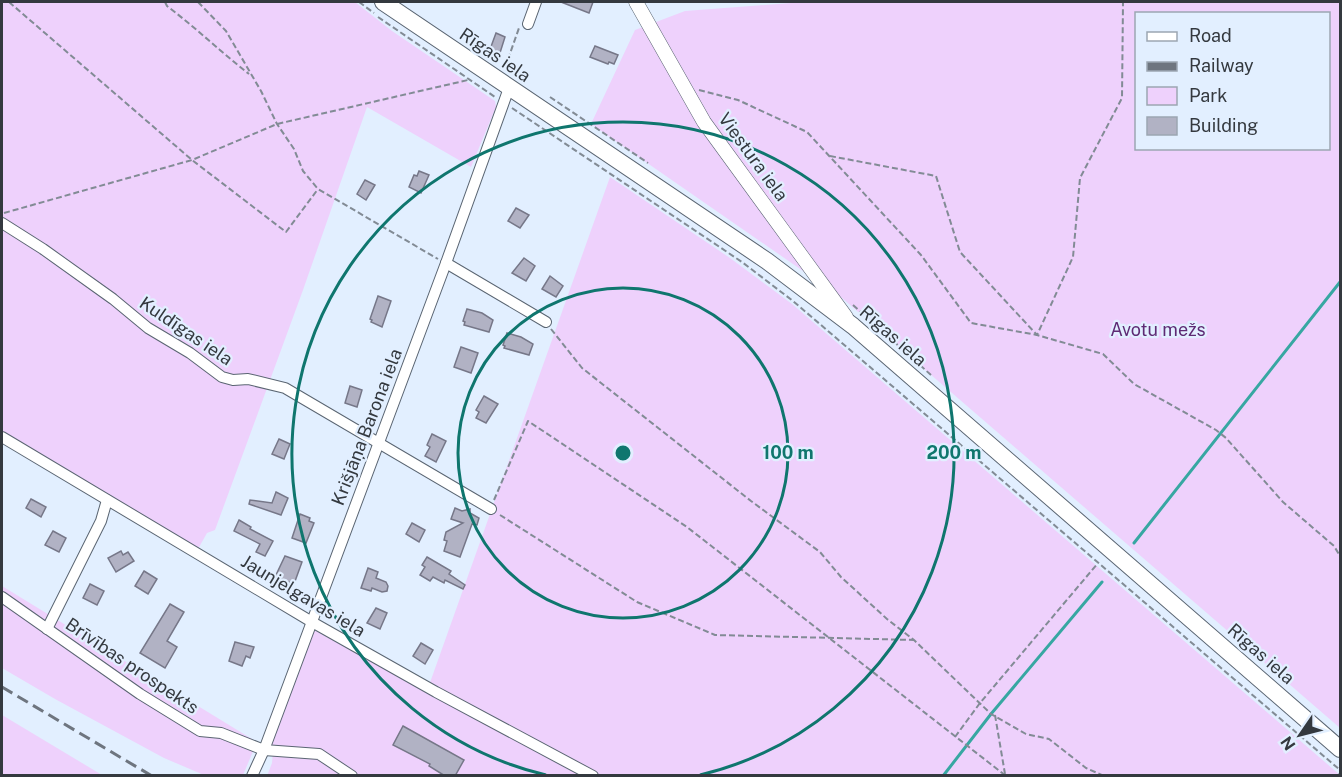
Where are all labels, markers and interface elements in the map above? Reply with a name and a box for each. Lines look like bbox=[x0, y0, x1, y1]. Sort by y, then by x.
legend bbox=[1135, 12, 1330, 150]
street label: Rīgas iela bbox=[456, 23, 535, 86]
text: Road bbox=[1189, 25, 1232, 46]
text: Railway bbox=[1189, 55, 1254, 76]
text: Park bbox=[1189, 85, 1227, 106]
street label: Viestura iela bbox=[714, 108, 792, 205]
text: Building bbox=[1189, 115, 1258, 136]
street label: Kuldīgas iela bbox=[136, 292, 237, 369]
street label: Rīgas iela bbox=[856, 301, 931, 370]
park label: Avotu mežs bbox=[1110, 319, 1206, 340]
street label: Krišjāņa Barona iela bbox=[327, 346, 406, 508]
text: 100 m bbox=[762, 442, 814, 463]
text: 200 m bbox=[927, 442, 981, 463]
centre of rings bbox=[613, 443, 633, 463]
street label: Jaunjelgavas iela bbox=[237, 550, 369, 641]
street label: Brīvības prospekts bbox=[62, 613, 203, 718]
street label: Rīgas iela bbox=[1224, 619, 1299, 688]
north arrow bbox=[1270, 705, 1330, 765]
text: N bbox=[1277, 733, 1299, 754]

